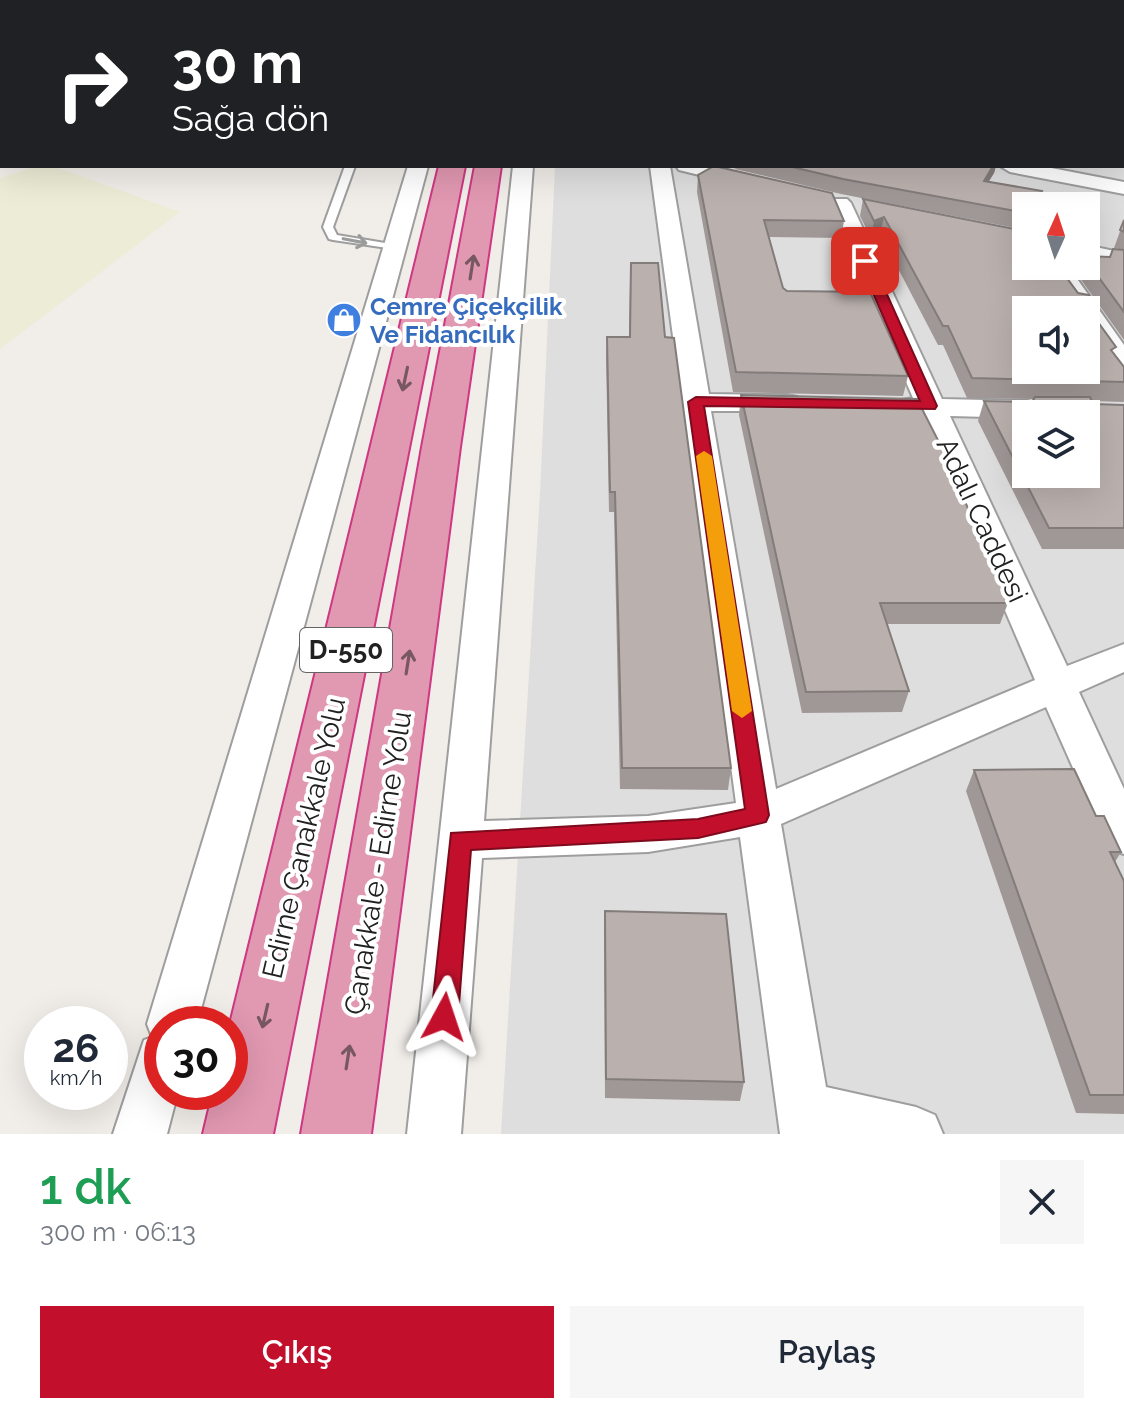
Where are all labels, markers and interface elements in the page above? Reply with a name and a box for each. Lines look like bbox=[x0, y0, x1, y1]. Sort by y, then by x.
text: 30 m bbox=[172, 30, 303, 96]
icon: right bbox=[40, 32, 144, 136]
text: Sağa dön bbox=[172, 97, 329, 139]
north arrow bbox=[1012, 192, 1100, 280]
map controls bbox=[1012, 192, 1100, 488]
pin bbox=[831, 227, 899, 295]
one-way arrow bbox=[342, 234, 367, 249]
icon: arrive bbox=[843, 239, 887, 283]
one-way arrow bbox=[465, 254, 480, 280]
place label: Cemre Çiçekçilik Ve Fidancılık bbox=[370, 292, 563, 349]
button: sound bbox=[1012, 296, 1100, 384]
shop icon: Cemre Çiçekçilik Ve Fidancılık bbox=[325, 301, 363, 339]
one-way arrow bbox=[397, 366, 412, 391]
button: layers bbox=[1012, 400, 1100, 488]
street label: Adalı Caddesi bbox=[930, 433, 1034, 607]
road number: D-550 bbox=[300, 628, 392, 672]
one-way arrow bbox=[402, 649, 417, 675]
street label: Edirne Çanakkale Yolu bbox=[256, 694, 352, 982]
street label: Çanakkale - Edirne Yolu bbox=[338, 709, 418, 1017]
position arrow bbox=[402, 975, 486, 1059]
one-way arrow bbox=[257, 1002, 272, 1028]
speed limit sign: 30 bbox=[144, 1006, 248, 1110]
text: 26 bbox=[53, 1024, 99, 1071]
one-way arrow bbox=[341, 1045, 356, 1070]
text: km/h bbox=[50, 1066, 102, 1090]
text: 1 dk bbox=[40, 1159, 131, 1215]
button: close bbox=[1000, 1160, 1084, 1244]
text: 300 m · 06:13 bbox=[40, 1217, 196, 1247]
button: Çıkış bbox=[40, 1306, 554, 1398]
button: Paylaş bbox=[570, 1306, 1084, 1398]

